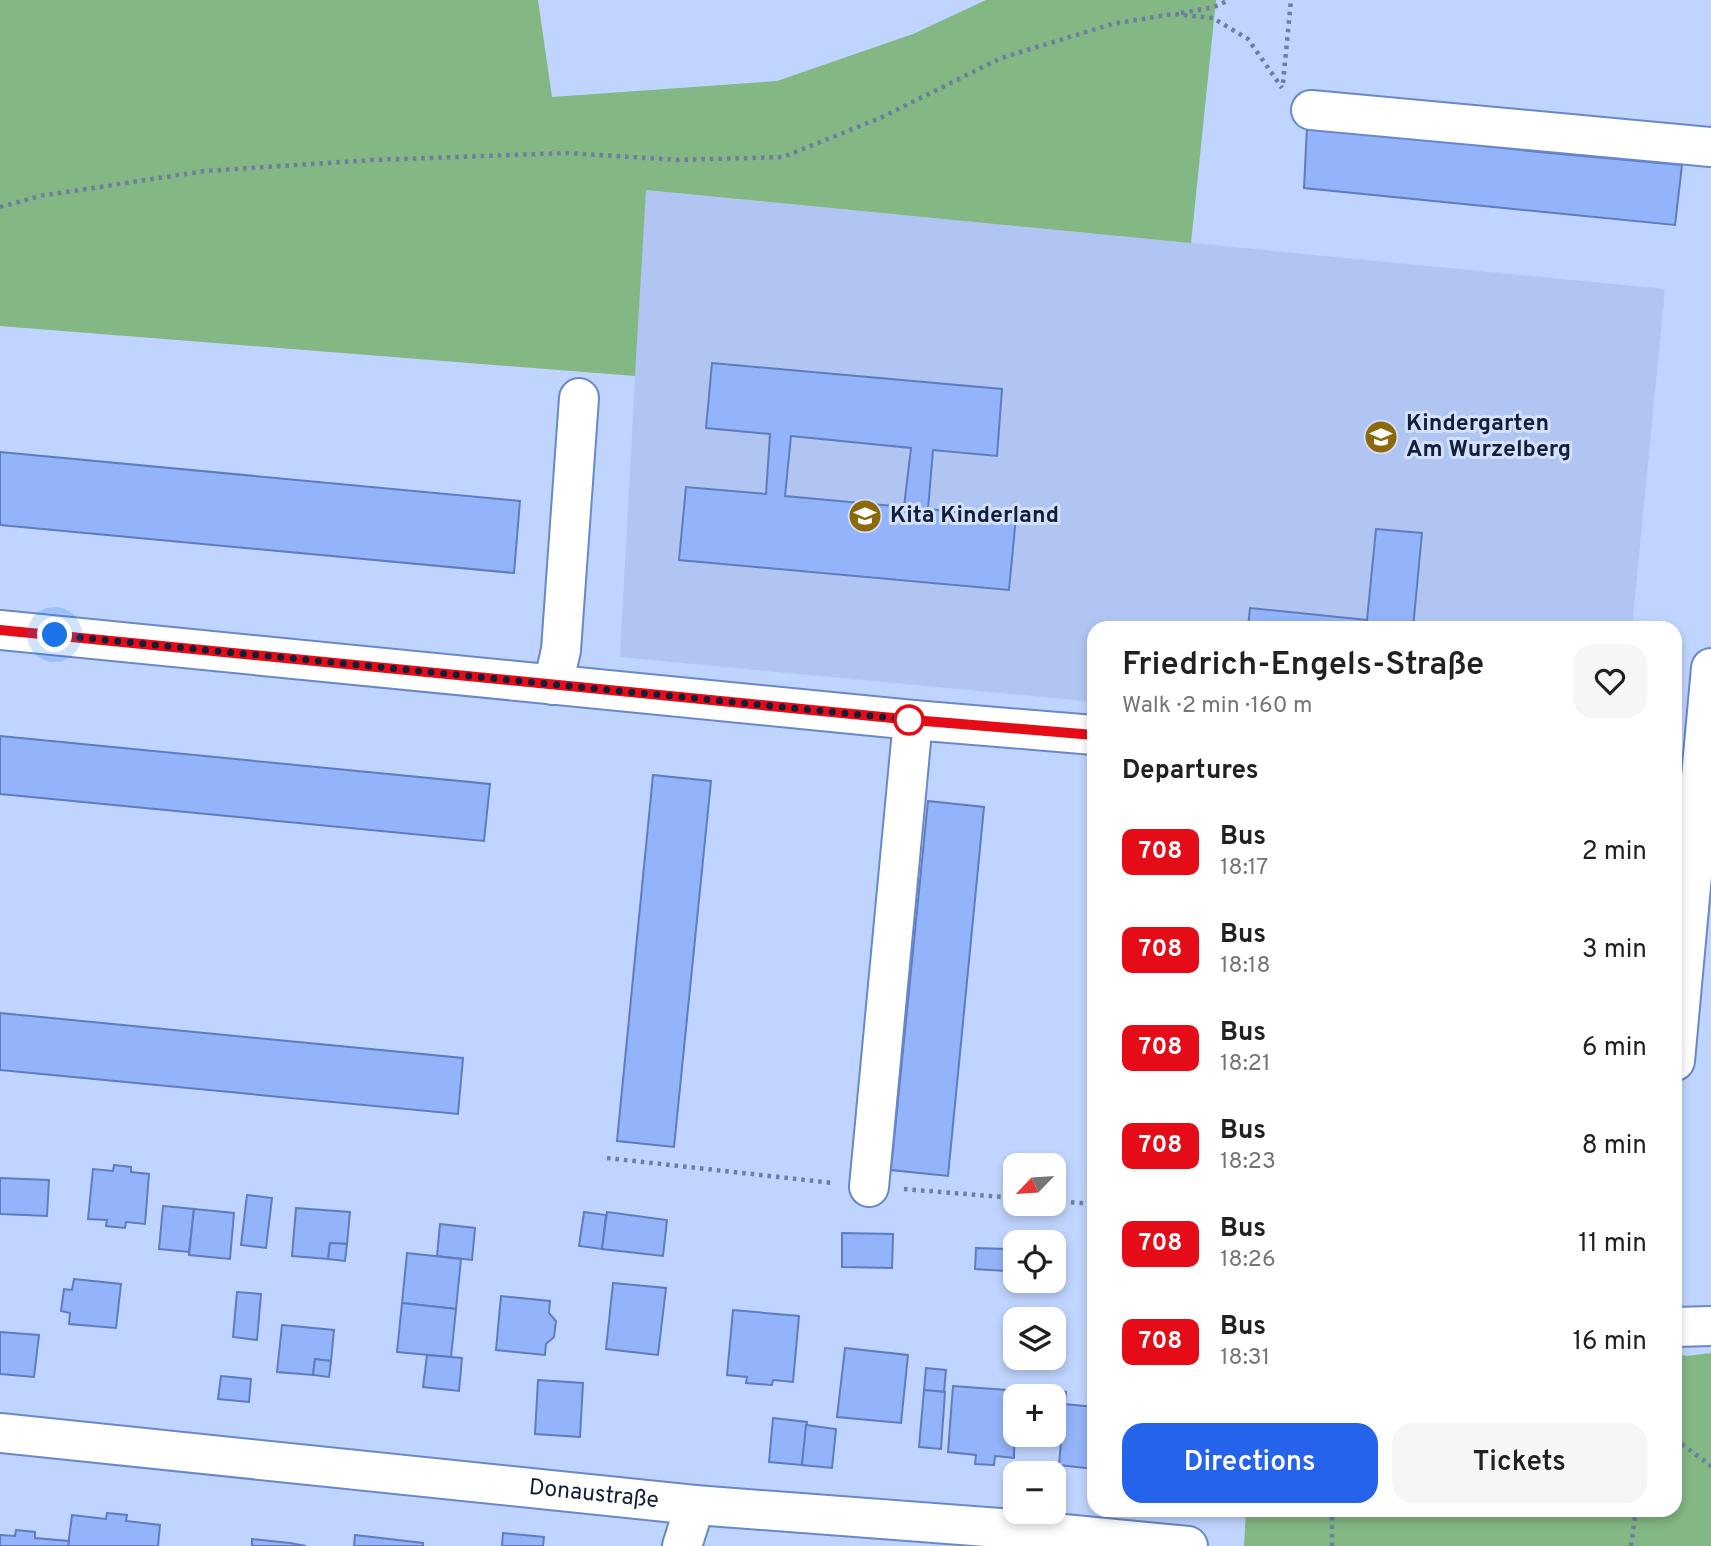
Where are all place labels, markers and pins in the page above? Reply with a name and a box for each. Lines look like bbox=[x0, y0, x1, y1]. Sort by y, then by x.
place label: Kindergarten Am Wurzelberg bbox=[1406, 410, 1571, 465]
school or university icon: Kindergarten Am Wurzelberg bbox=[1362, 418, 1400, 456]
school or university icon: Kita Kinderland bbox=[846, 497, 884, 535]
place label: Kita Kinderland bbox=[890, 502, 1059, 531]
unlabelled marker bbox=[894, 705, 924, 735]

